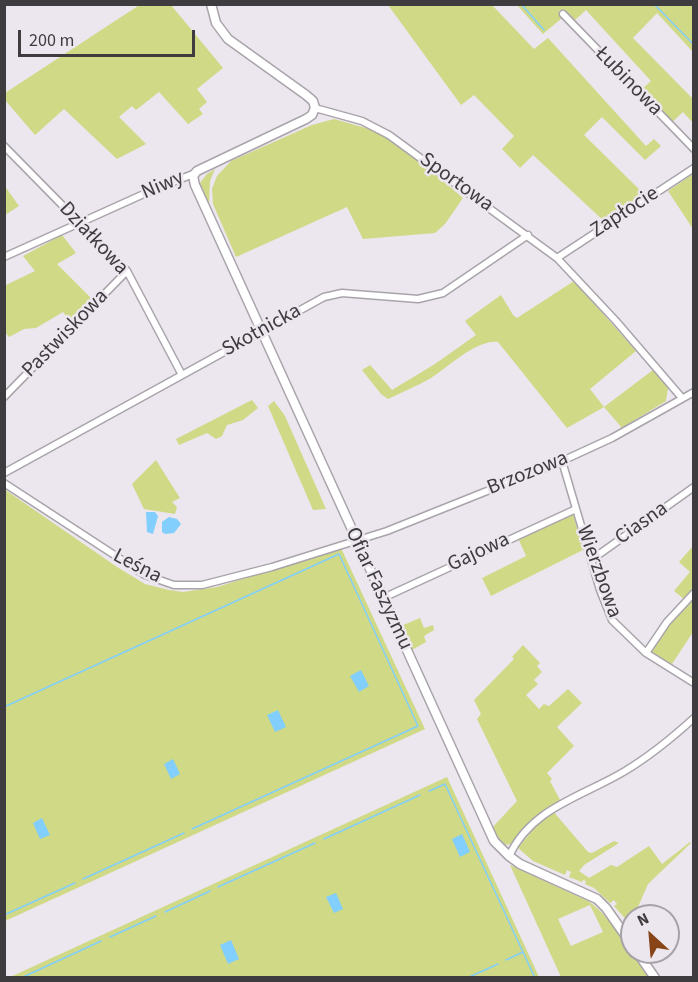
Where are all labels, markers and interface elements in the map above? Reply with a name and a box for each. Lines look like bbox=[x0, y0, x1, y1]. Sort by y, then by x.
scale bar bbox=[21, 18, 198, 56]
text: 200 m bbox=[29, 28, 74, 53]
street label: Łubinowa bbox=[589, 42, 667, 122]
street label: Sportowa bbox=[414, 148, 498, 218]
street label: Niwy bbox=[138, 166, 188, 206]
street label: Zapłocie bbox=[586, 182, 664, 244]
street label: Działkowa bbox=[53, 197, 133, 281]
street label: Pastwiskowa bbox=[18, 285, 114, 383]
street label: Skotnicka bbox=[218, 299, 306, 363]
street label: Brzozowa bbox=[484, 446, 572, 502]
street label: Ciasna bbox=[611, 497, 673, 551]
street label: Wierzbowa bbox=[570, 522, 626, 622]
street label: Ofiar Faszyzmu bbox=[339, 524, 417, 654]
street label: Gajowa bbox=[444, 528, 514, 578]
street label: Leśna bbox=[108, 544, 166, 590]
north arrow bbox=[620, 904, 680, 964]
text: N bbox=[633, 907, 653, 932]

